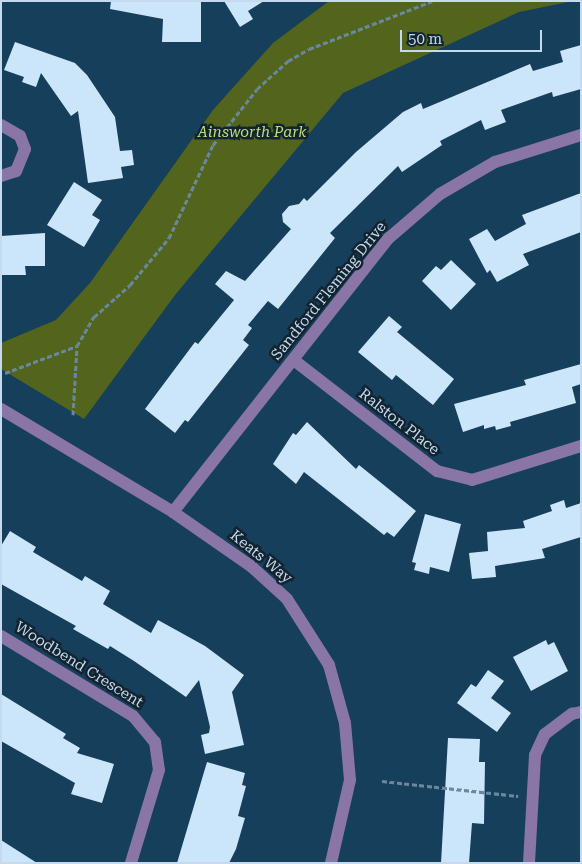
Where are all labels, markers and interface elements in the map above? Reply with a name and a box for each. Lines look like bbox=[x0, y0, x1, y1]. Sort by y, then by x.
scale bar bbox=[402, 20, 544, 52]
text: 50 m bbox=[408, 30, 442, 48]
park label: Ainsworth Park bbox=[198, 124, 306, 142]
street label: Sandford Fleming Drive bbox=[268, 218, 390, 364]
street label: Ralston Place bbox=[355, 385, 443, 459]
street label: Keats Way bbox=[226, 527, 296, 587]
street label: Woodbend Crescent bbox=[12, 618, 146, 712]

